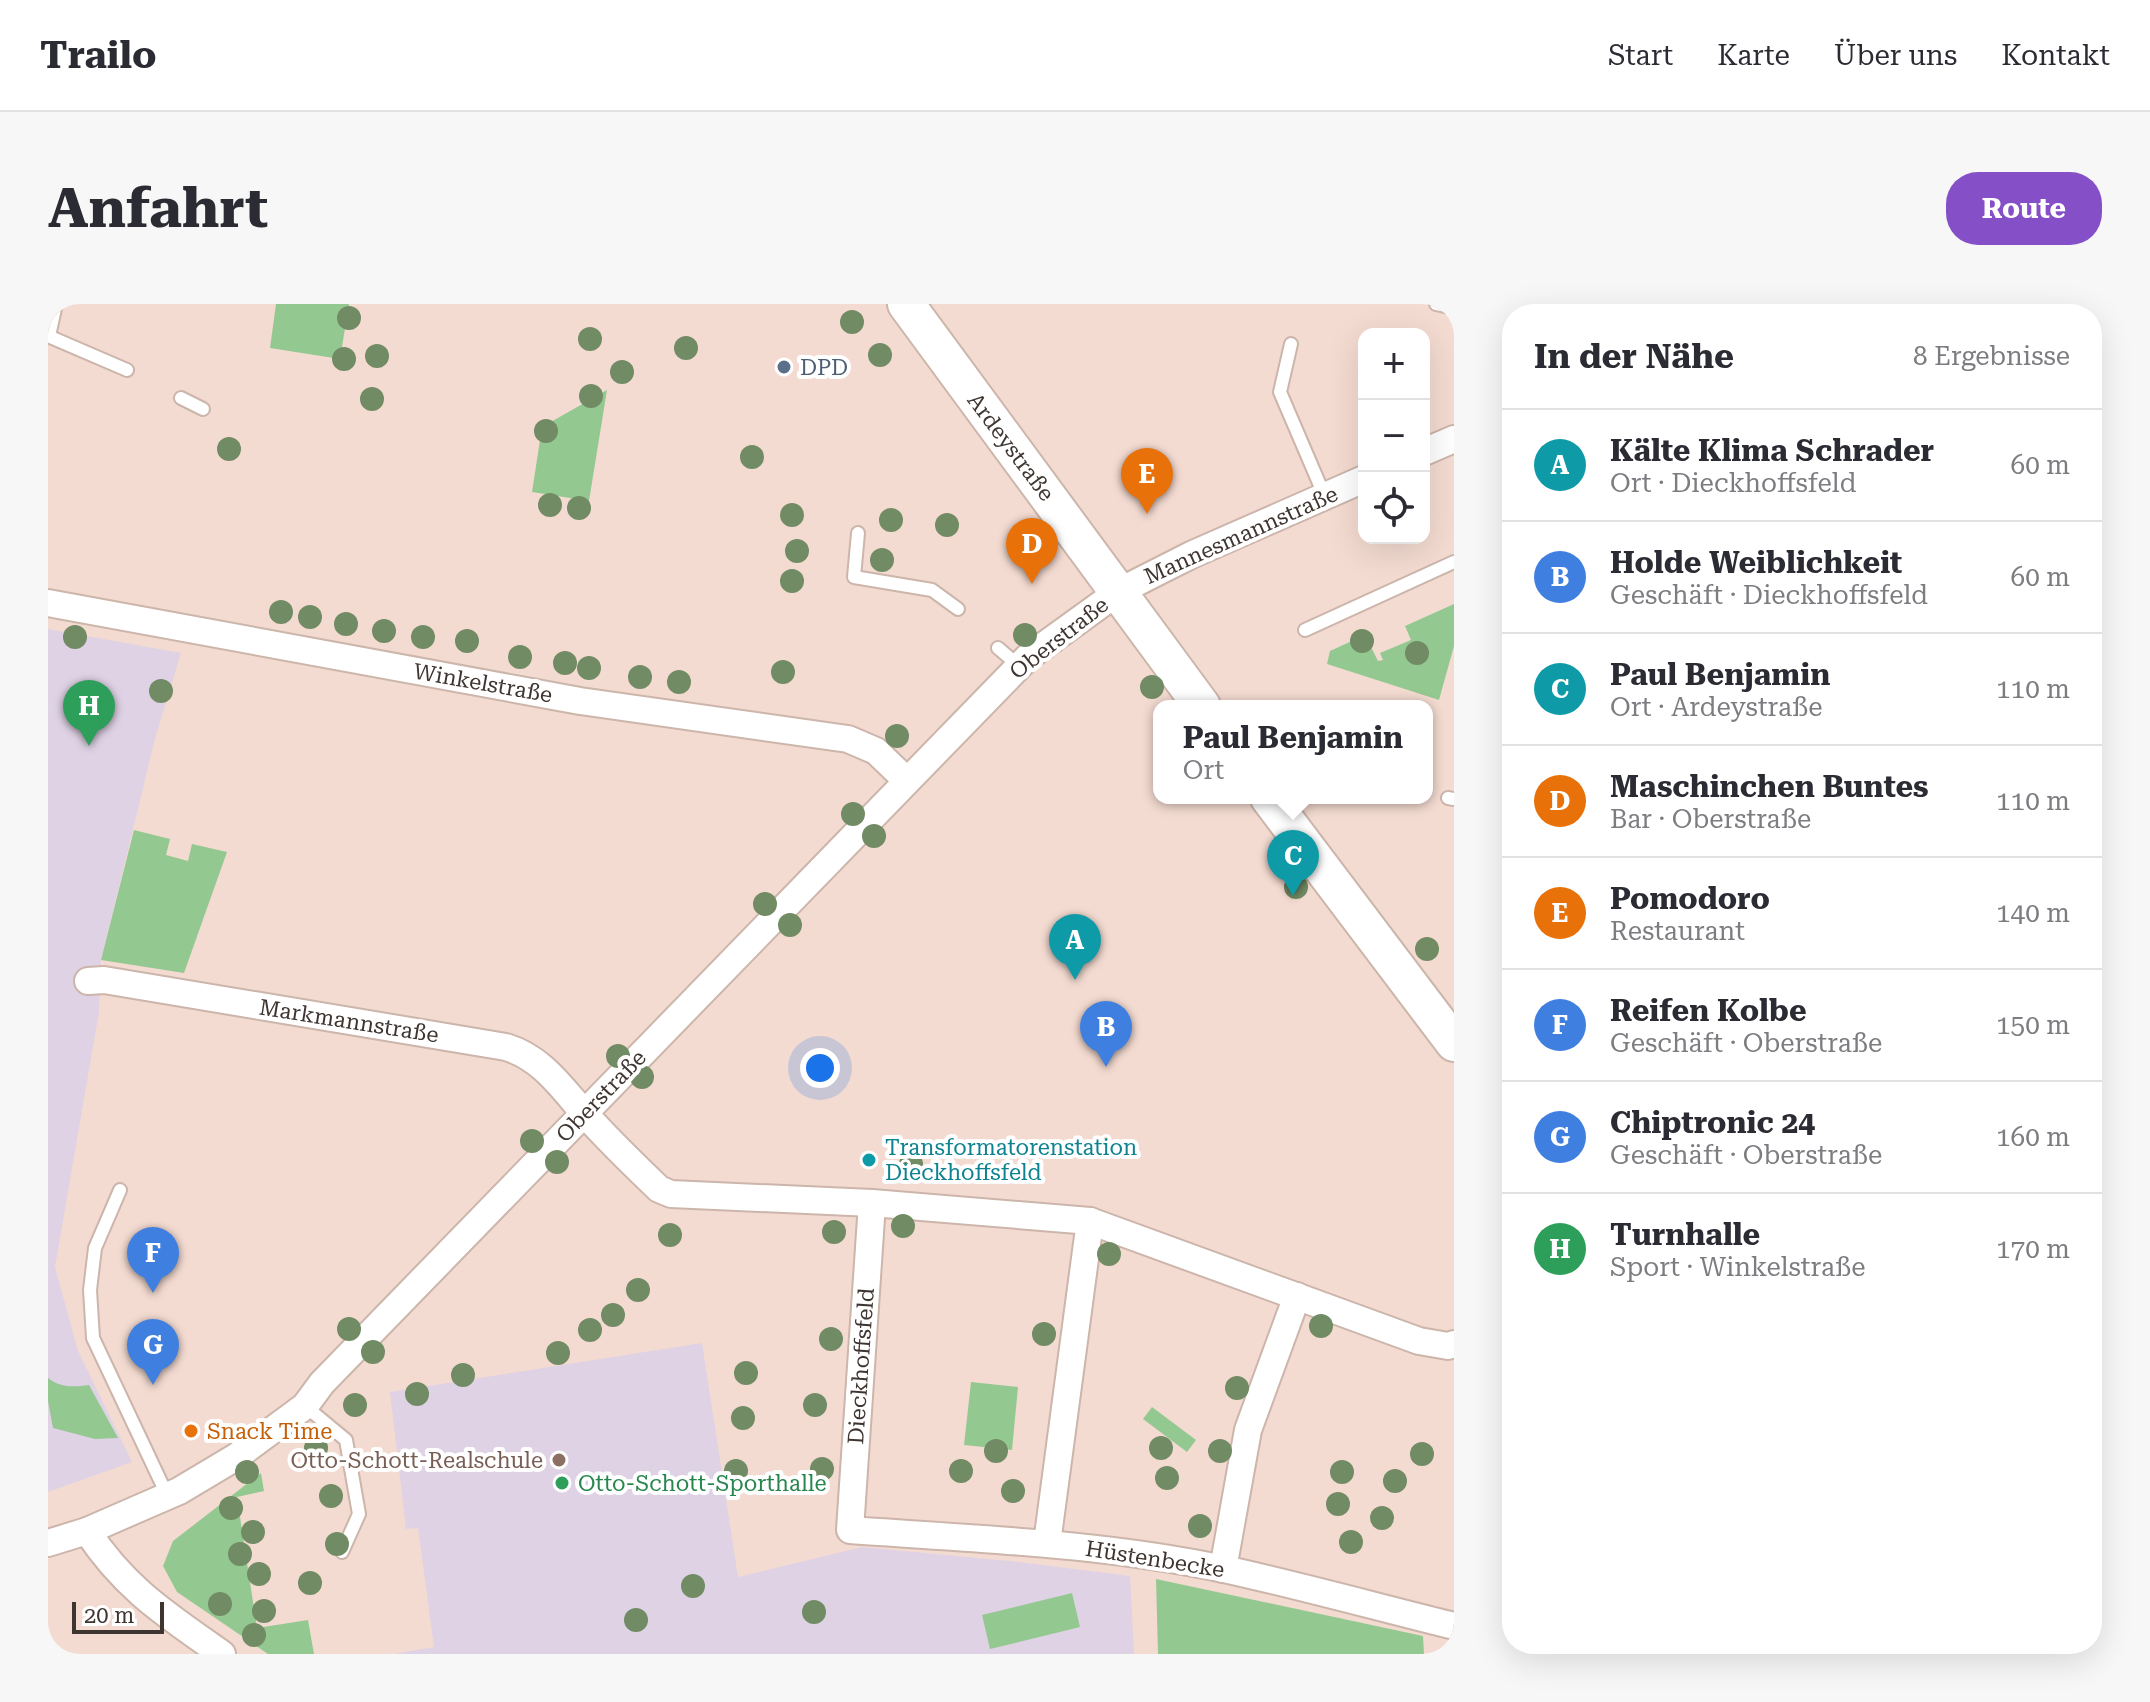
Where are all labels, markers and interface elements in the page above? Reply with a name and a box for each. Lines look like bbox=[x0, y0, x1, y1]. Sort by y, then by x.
text: Trailo bbox=[40, 33, 156, 77]
text: Start bbox=[1608, 39, 1673, 72]
text: Karte bbox=[1717, 39, 1790, 72]
text: Über uns bbox=[1834, 39, 1957, 72]
text: Kontakt bbox=[2001, 39, 2110, 72]
button: Route bbox=[1946, 172, 2102, 245]
text: Anfahrt bbox=[48, 175, 268, 241]
map controls bbox=[1358, 328, 1430, 544]
button: + bbox=[1358, 328, 1430, 400]
text: In der Nähe bbox=[1534, 336, 1734, 376]
text: 8 Ergebnisse bbox=[1913, 341, 2070, 371]
place label: DPD bbox=[800, 355, 848, 380]
marker: DPD bbox=[775, 358, 793, 376]
street label: Ardeystraße bbox=[962, 388, 1060, 506]
button: − bbox=[1358, 400, 1430, 472]
text: Kälte Klima Schrader bbox=[1610, 433, 1934, 468]
pin: E bbox=[1121, 448, 1173, 514]
text: A bbox=[1551, 450, 1569, 480]
text: 60 m bbox=[2011, 450, 2070, 480]
text: Ort · Dieckhoffsfeld bbox=[1610, 468, 1856, 498]
button: locate bbox=[1358, 472, 1430, 544]
street label: Mannesmannstraße bbox=[1140, 481, 1342, 589]
pin: D bbox=[1006, 518, 1058, 584]
text: Holde Weiblichkeit bbox=[1610, 545, 1902, 580]
text: B bbox=[1551, 562, 1569, 592]
text: 60 m bbox=[2011, 562, 2070, 592]
text: Geschäft · Dieckhoffsfeld bbox=[1610, 580, 1928, 610]
street label: Oberstraße bbox=[1005, 592, 1113, 684]
text: Paul Benjamin bbox=[1610, 657, 1830, 692]
street label: Winkelstraße bbox=[412, 659, 554, 707]
text: C bbox=[1551, 674, 1569, 704]
text: 110 m bbox=[1996, 674, 2070, 704]
pin: H bbox=[63, 680, 115, 746]
text: Ort · Ardeystraße bbox=[1610, 692, 1823, 722]
popup bbox=[1153, 700, 1433, 804]
text: Paul Benjamin bbox=[1183, 720, 1403, 755]
text: Ort bbox=[1183, 755, 1224, 785]
text: Maschinchen Buntes bbox=[1610, 769, 1929, 804]
text: D bbox=[1550, 786, 1570, 816]
text: 110 m bbox=[1996, 786, 2070, 816]
text: Bar · Oberstraße bbox=[1610, 804, 1811, 834]
pin: C bbox=[1267, 830, 1319, 896]
text: Pomodoro bbox=[1610, 881, 1770, 916]
text: E bbox=[1552, 898, 1568, 928]
text: 140 m bbox=[1996, 898, 2070, 928]
pin: A bbox=[1049, 914, 1101, 980]
text: Restaurant bbox=[1610, 916, 1745, 946]
text: Reifen Kolbe bbox=[1610, 993, 1807, 1028]
street label: Markmannstraße bbox=[258, 994, 440, 1048]
pin: B bbox=[1080, 1001, 1132, 1067]
text: F bbox=[1552, 1010, 1568, 1040]
text: 150 m bbox=[1996, 1010, 2070, 1040]
text: Geschäft · Oberstraße bbox=[1610, 1028, 1882, 1058]
street label: Oberstraße bbox=[551, 1045, 651, 1147]
your location bbox=[800, 1048, 840, 1088]
text: Chiptronic 24 bbox=[1610, 1105, 1815, 1140]
text: G bbox=[1550, 1122, 1570, 1152]
text: 160 m bbox=[1996, 1122, 2070, 1152]
place label: Transformatorenstation Dieckhoffsfeld bbox=[885, 1135, 1137, 1185]
text: Geschäft · Oberstraße bbox=[1610, 1140, 1882, 1170]
marker: Transformatorenstation Dieckhoffsfeld bbox=[860, 1151, 878, 1169]
text: Turnhalle bbox=[1610, 1217, 1760, 1252]
pin: F bbox=[127, 1227, 179, 1293]
text: H bbox=[1549, 1234, 1571, 1264]
text: 170 m bbox=[1996, 1234, 2070, 1264]
text: Sport · Winkelstraße bbox=[1610, 1252, 1866, 1282]
street label: Dieckhoffsfeld bbox=[843, 1287, 879, 1445]
pin: G bbox=[127, 1319, 179, 1385]
place label: Snack Time bbox=[207, 1419, 332, 1444]
marker: Snack Time bbox=[182, 1422, 200, 1440]
place label: Otto-Schott-Realschule bbox=[291, 1448, 543, 1473]
marker: Otto-Schott-Realschule bbox=[550, 1451, 568, 1469]
place label: Otto-Schott-Sporthalle bbox=[578, 1471, 827, 1496]
marker: Otto-Schott-Sporthalle bbox=[553, 1474, 571, 1492]
street label: Hüstenbecke bbox=[1084, 1536, 1226, 1582]
scale bar bbox=[72, 1598, 164, 1634]
text: 20 m bbox=[84, 1603, 134, 1628]

